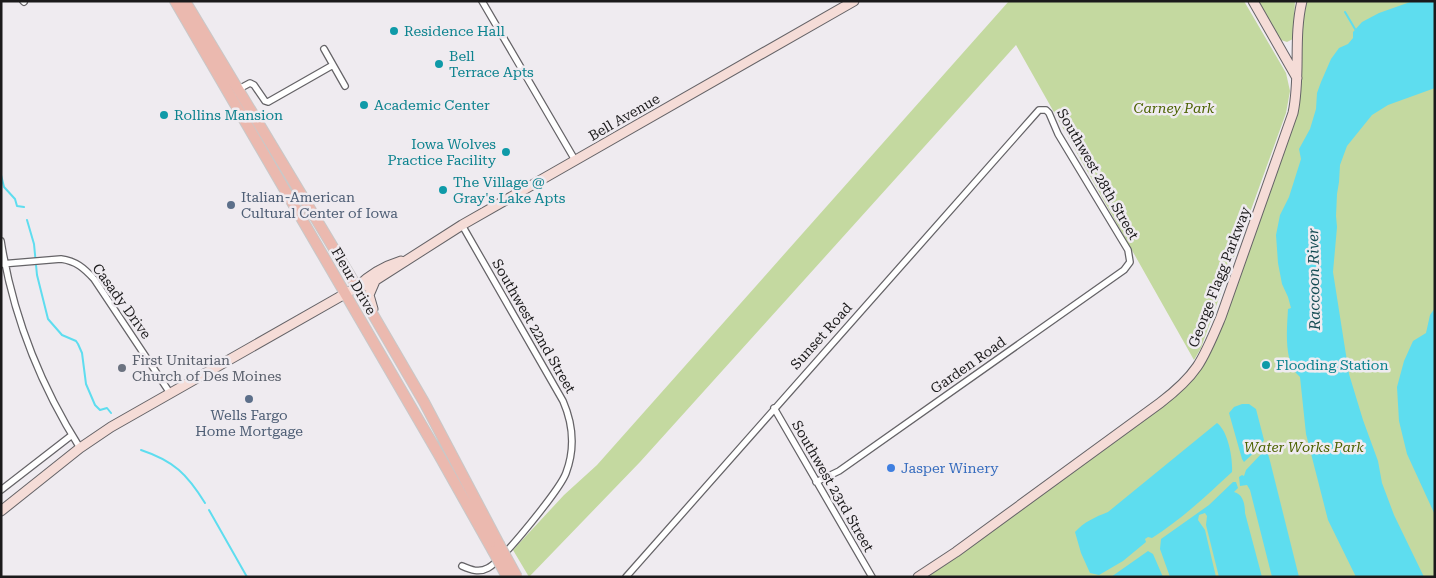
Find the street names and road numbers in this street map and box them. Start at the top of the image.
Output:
street label: Bell Avenue [586,90,663,144]
street label: Southwest 28th Street [1054,106,1142,242]
street label: George Flagg Parkway [1185,204,1253,350]
street label: Fleur Drive [328,245,380,318]
street label: Southwest 22nd Street [489,256,579,396]
street label: Casady Drive [89,260,155,342]
street label: Sunset Road [787,299,855,373]
street label: Garden Road [927,333,1009,397]
street label: Southwest 23rd Street [789,418,877,554]

